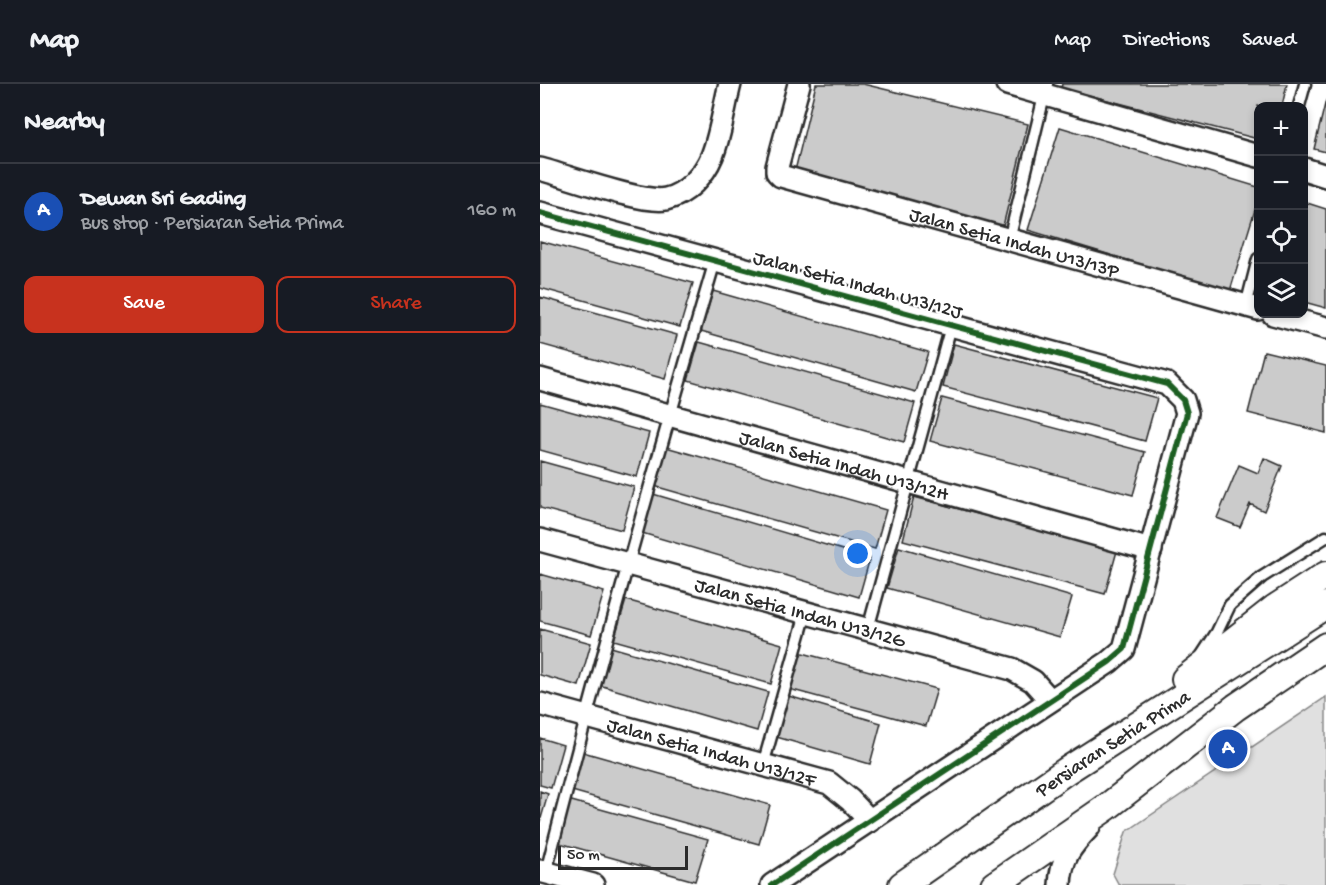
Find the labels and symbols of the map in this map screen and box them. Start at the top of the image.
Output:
street label: Jalan Setia Indah U13/13P [906,204,1122,285]
street label: Jalan Setia Indah U13/12J [750,247,965,326]
street label: Jalan Setia Indah U13/12H [736,427,951,508]
your location [843,539,872,568]
street label: Jalan Setia Indah U13/12G [692,575,909,655]
street label: Persiaran Setia Prima [1031,686,1196,804]
street label: Jalan Setia Indah U13/12F [604,715,819,794]
pin: A [1208,726,1248,772]
scale bar [558,843,688,870]

